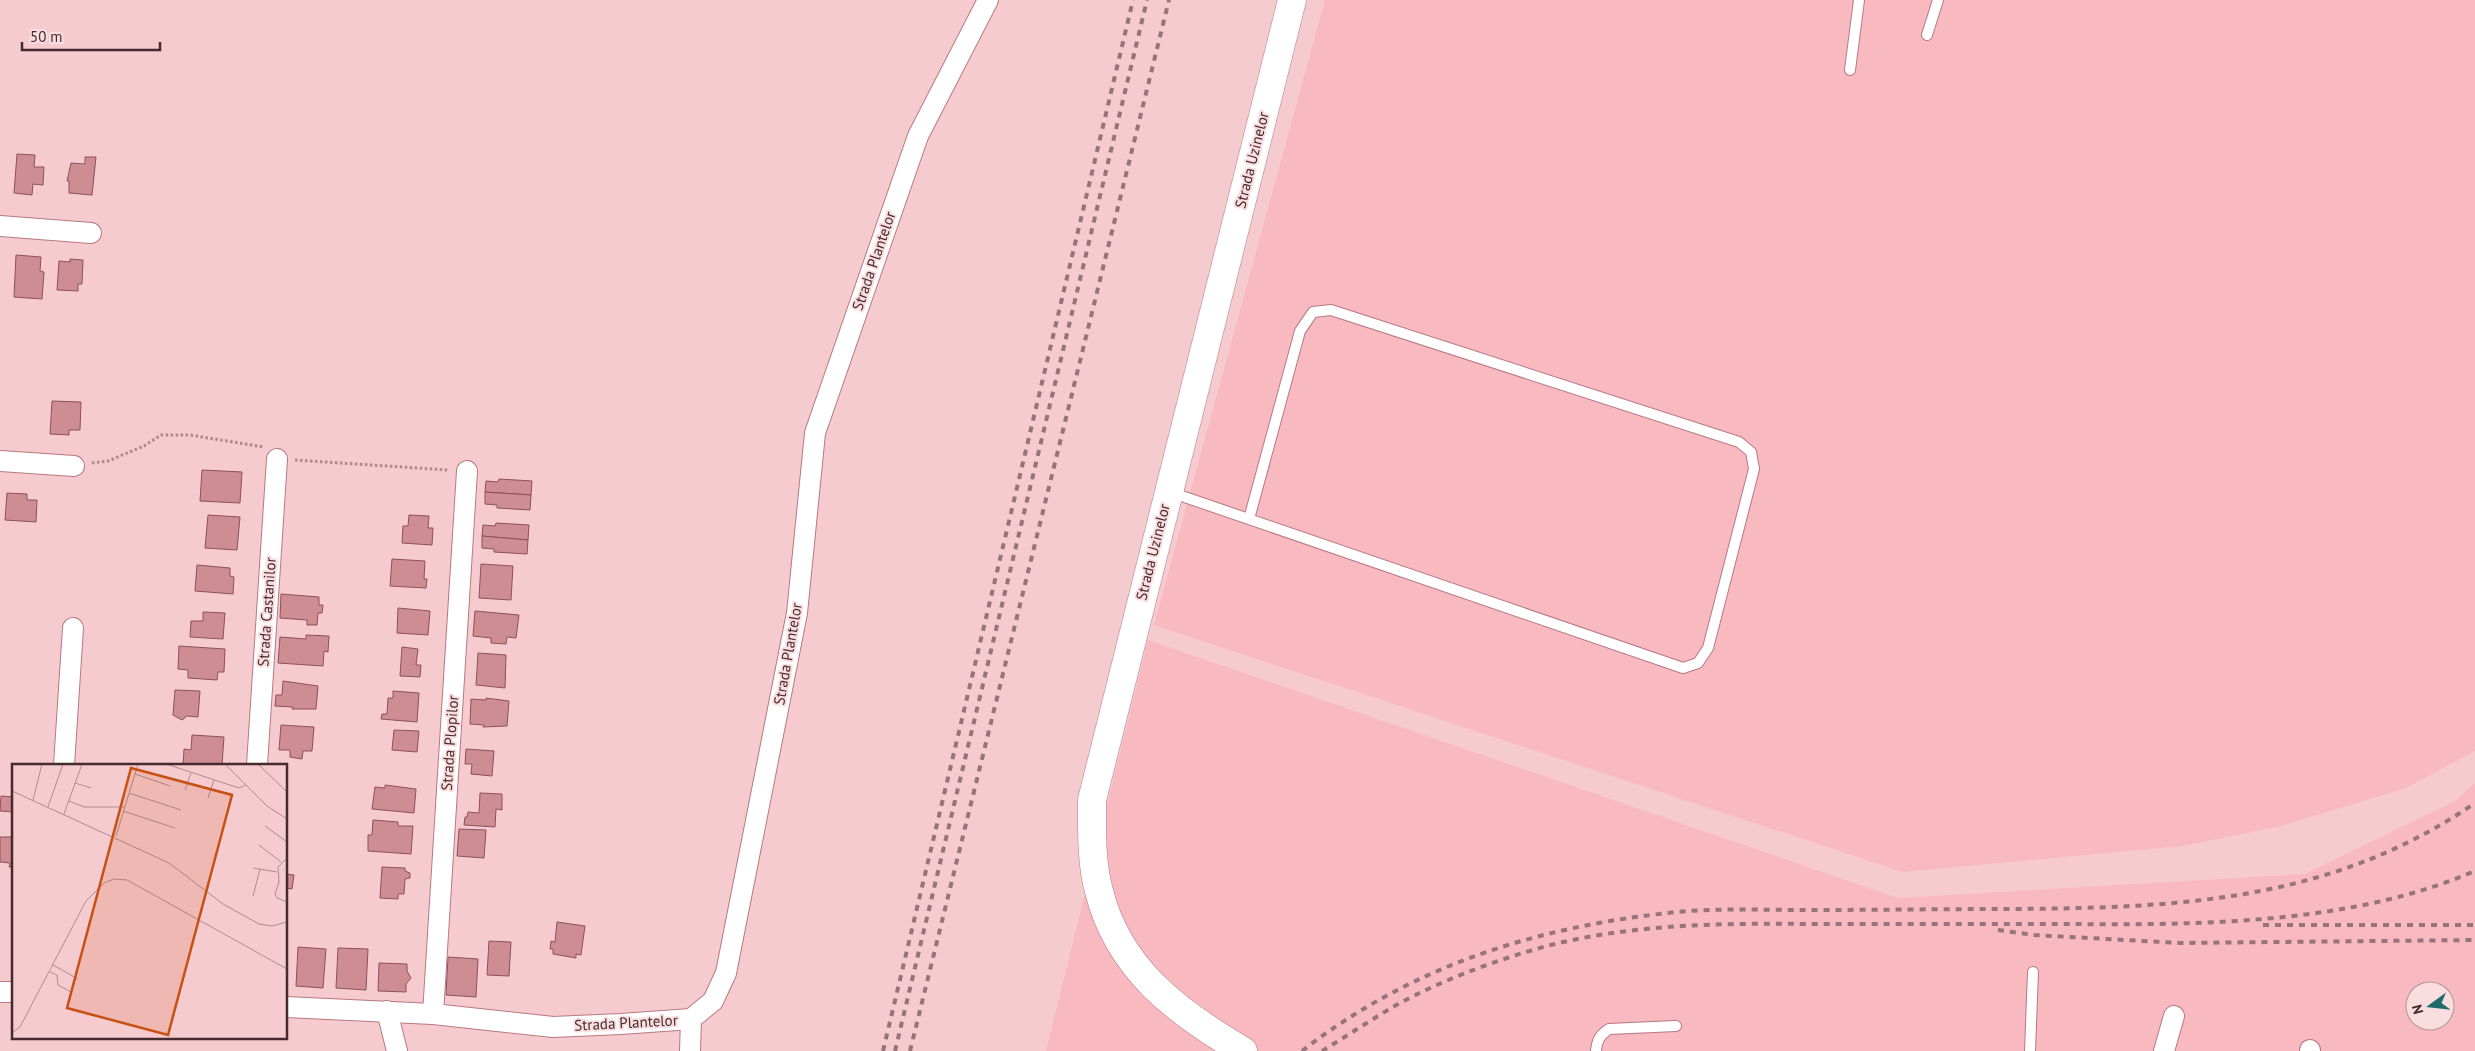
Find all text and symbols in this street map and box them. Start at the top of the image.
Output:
scale bar [22,20,160,52]
text: 50 m [30,27,63,46]
street label: Strada Uzinelor [1230,110,1273,210]
street label: Strada Plantelor [848,209,899,313]
street label: Strada Uzinelor [1131,502,1174,602]
street label: Strada Castanilor [253,557,280,667]
street label: Strada Plantelor [769,601,806,707]
street label: Strada Plopilor [437,695,462,791]
inset map [12,764,288,1038]
north arrow [2405,981,2455,1031]
text: N [2408,1003,2427,1016]
street label: Strada Plantelor [574,1010,678,1035]

